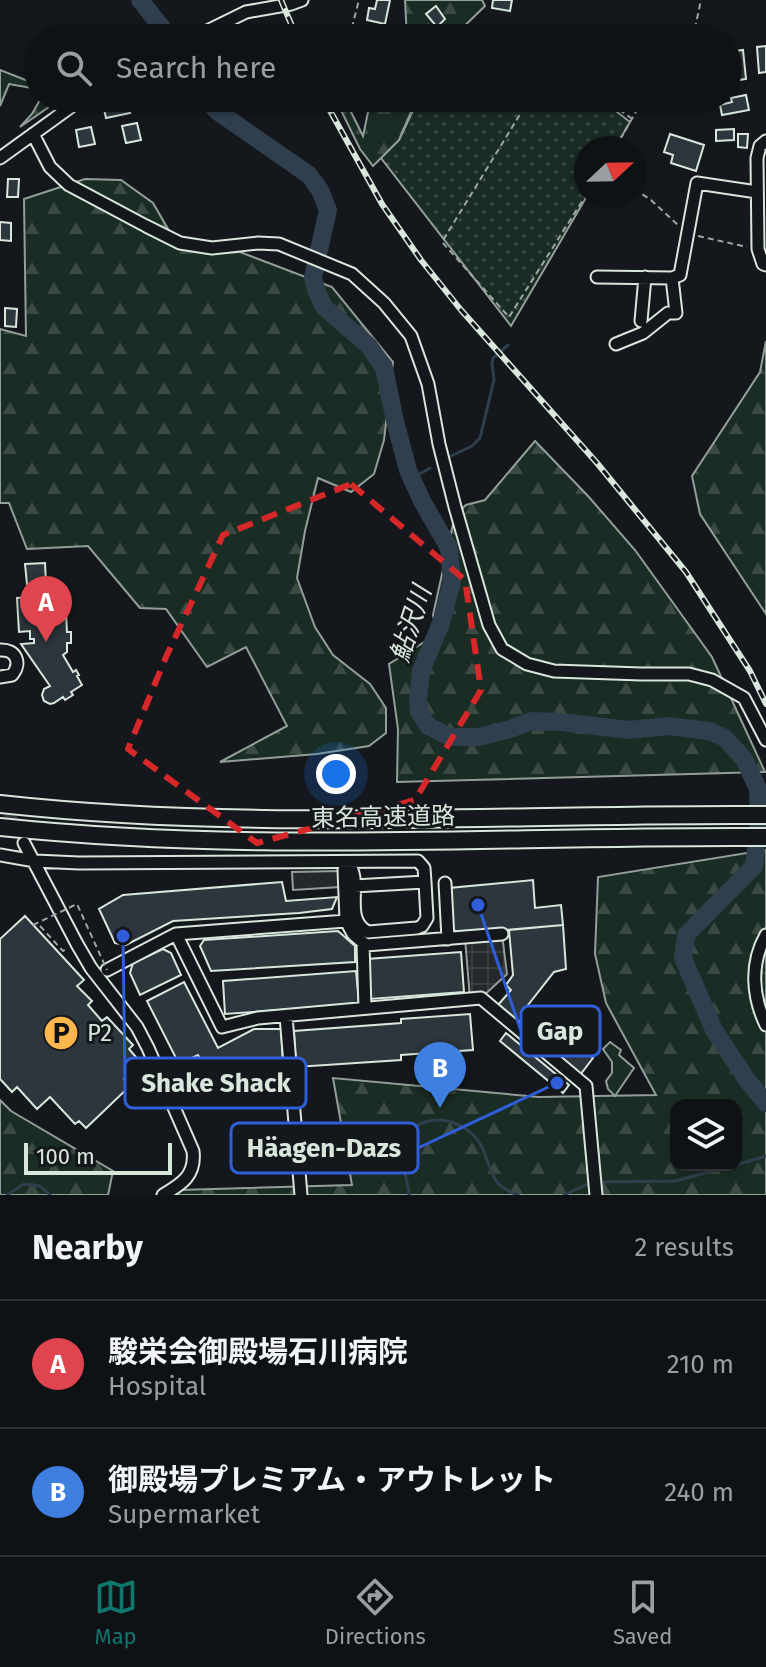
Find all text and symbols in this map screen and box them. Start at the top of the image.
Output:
search box [24,24,742,112]
icon: search [52,46,96,90]
text: Search here [116,50,276,86]
north arrow [574,136,646,208]
pin: A [20,576,72,642]
water label: 鮎沢川 [384,579,439,666]
your location [316,754,356,794]
street label: 東名高速道路 [311,802,455,832]
callout: Gap [521,1006,600,1056]
parking icon: P2 [42,1014,80,1052]
text: Gap [537,1016,583,1047]
place label: P2 [87,1019,112,1047]
pin: B [414,1042,466,1108]
callout: Shake Shack [125,1058,306,1108]
text: Shake Shack [141,1068,291,1099]
map controls [670,1099,742,1171]
button: layers [670,1099,742,1171]
callout: Häagen-Dazs [231,1123,418,1173]
text: Häagen-Dazs [247,1133,402,1164]
scale bar [24,1139,172,1175]
text: 100 m [36,1143,95,1170]
text: Nearby [32,1227,143,1268]
text: 2 results [634,1232,734,1263]
text: 駿栄会御殿場石川病院 [108,1334,408,1370]
text: A [50,1349,66,1380]
text: 210 m [667,1349,734,1380]
text: Hospital [108,1371,207,1402]
text: 御殿場プレミアム・アウトレット [108,1462,556,1498]
text: B [50,1477,66,1508]
text: 240 m [664,1477,734,1508]
text: Supermarket [108,1499,260,1530]
tab: Map [94,1575,138,1650]
tab: Directions [325,1575,426,1650]
tab: Saved [613,1575,672,1650]

